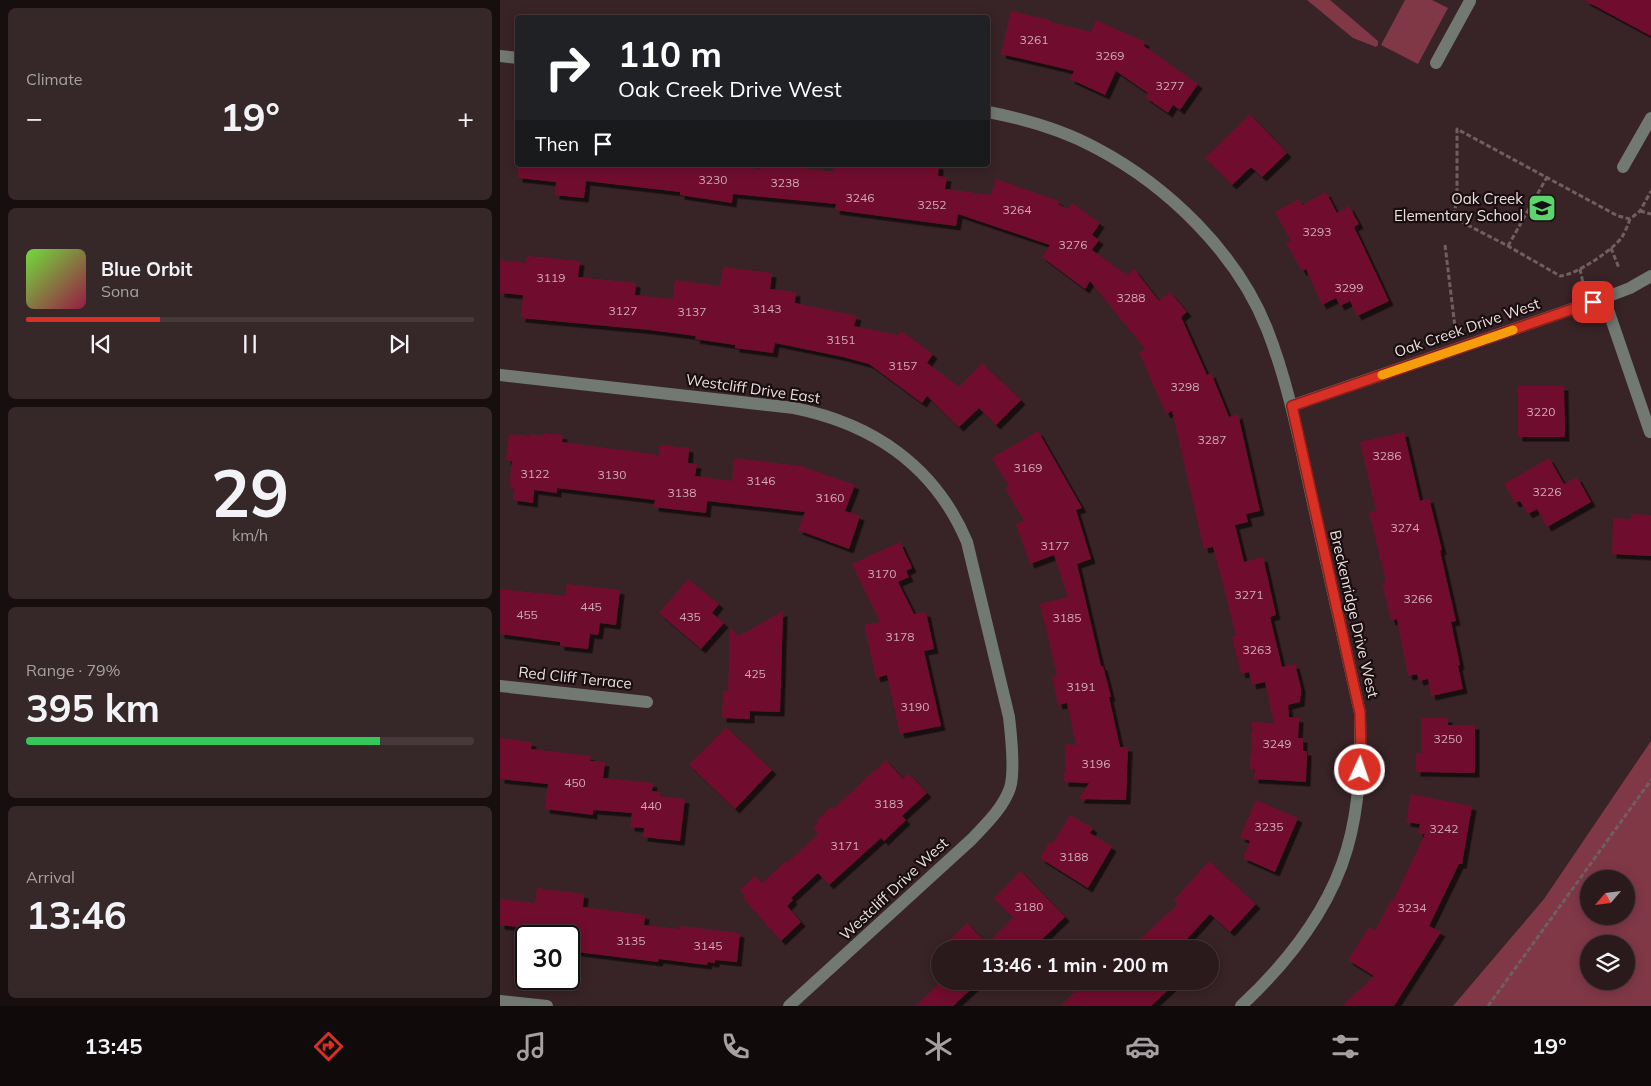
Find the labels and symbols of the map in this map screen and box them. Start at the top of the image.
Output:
house number: 3261 [1020,32,1048,47]
house number: 3269 [1096,48,1124,63]
house number: 3277 [1156,78,1184,93]
house number: 3230 [699,172,727,187]
house number: 3238 [771,175,799,190]
place label: Oak Creek Elementary School [1394,189,1523,225]
house number: 3246 [846,190,874,205]
school or university icon: Oak Creek Elementary School [1527,193,1557,223]
house number: 3252 [918,197,946,212]
house number: 3264 [1003,202,1031,217]
house number: 3293 [1303,224,1331,239]
house number: 3276 [1059,237,1087,252]
house number: 3119 [537,270,565,285]
house number: 3299 [1335,280,1363,295]
pin [1572,281,1614,323]
house number: 3288 [1117,290,1145,305]
street label: Oak Creek Drive West [1392,294,1542,361]
house number: 3143 [753,301,781,316]
house number: 3127 [609,303,637,318]
house number: 3137 [678,304,706,319]
house number: 3151 [827,332,855,347]
house number: 3157 [889,358,917,373]
street label: Westcliff Drive East [685,370,821,407]
house number: 3298 [1171,379,1199,394]
house number: 3220 [1527,404,1555,419]
house number: 3287 [1198,432,1226,447]
house number: 3286 [1373,448,1401,463]
house number: 3169 [1014,460,1042,475]
house number: 3122 [521,466,549,481]
house number: 3130 [598,467,626,482]
house number: 3146 [747,473,775,488]
house number: 3226 [1533,484,1561,499]
house number: 3138 [668,485,696,500]
house number: 3160 [816,490,844,505]
house number: 3274 [1391,520,1419,535]
street label: Breckenridge Drive West [1326,528,1383,700]
house number: 3177 [1041,538,1069,553]
house number: 3170 [868,566,896,581]
house number: 3271 [1235,587,1263,602]
house number: 3266 [1404,591,1432,606]
house number: 445 [580,599,602,614]
house number: 455 [516,607,538,622]
house number: 435 [679,609,701,624]
house number: 3185 [1053,610,1081,625]
house number: 3178 [886,629,914,644]
house number: 3263 [1243,642,1271,657]
street label: Red Cliff Terrace [517,662,633,693]
house number: 425 [744,666,766,681]
house number: 3191 [1067,679,1095,694]
house number: 3190 [901,699,929,714]
house number: 3250 [1434,731,1462,746]
house number: 3249 [1263,736,1291,751]
position arrow [1333,743,1385,795]
house number: 3196 [1082,756,1110,771]
house number: 450 [564,775,586,790]
house number: 3183 [875,796,903,811]
house number: 440 [640,798,662,813]
house number: 3235 [1255,819,1283,834]
house number: 3242 [1430,821,1458,836]
street label: Westcliff Drive West [835,833,952,944]
house number: 3171 [831,838,859,853]
house number: 3188 [1060,849,1088,864]
north arrow [1580,870,1635,925]
house number: 3180 [1015,899,1043,914]
house number: 3234 [1398,900,1426,915]
speed limit sign: 30 [515,925,580,990]
house number: 3135 [617,933,645,948]
house number: 3145 [694,938,722,953]

